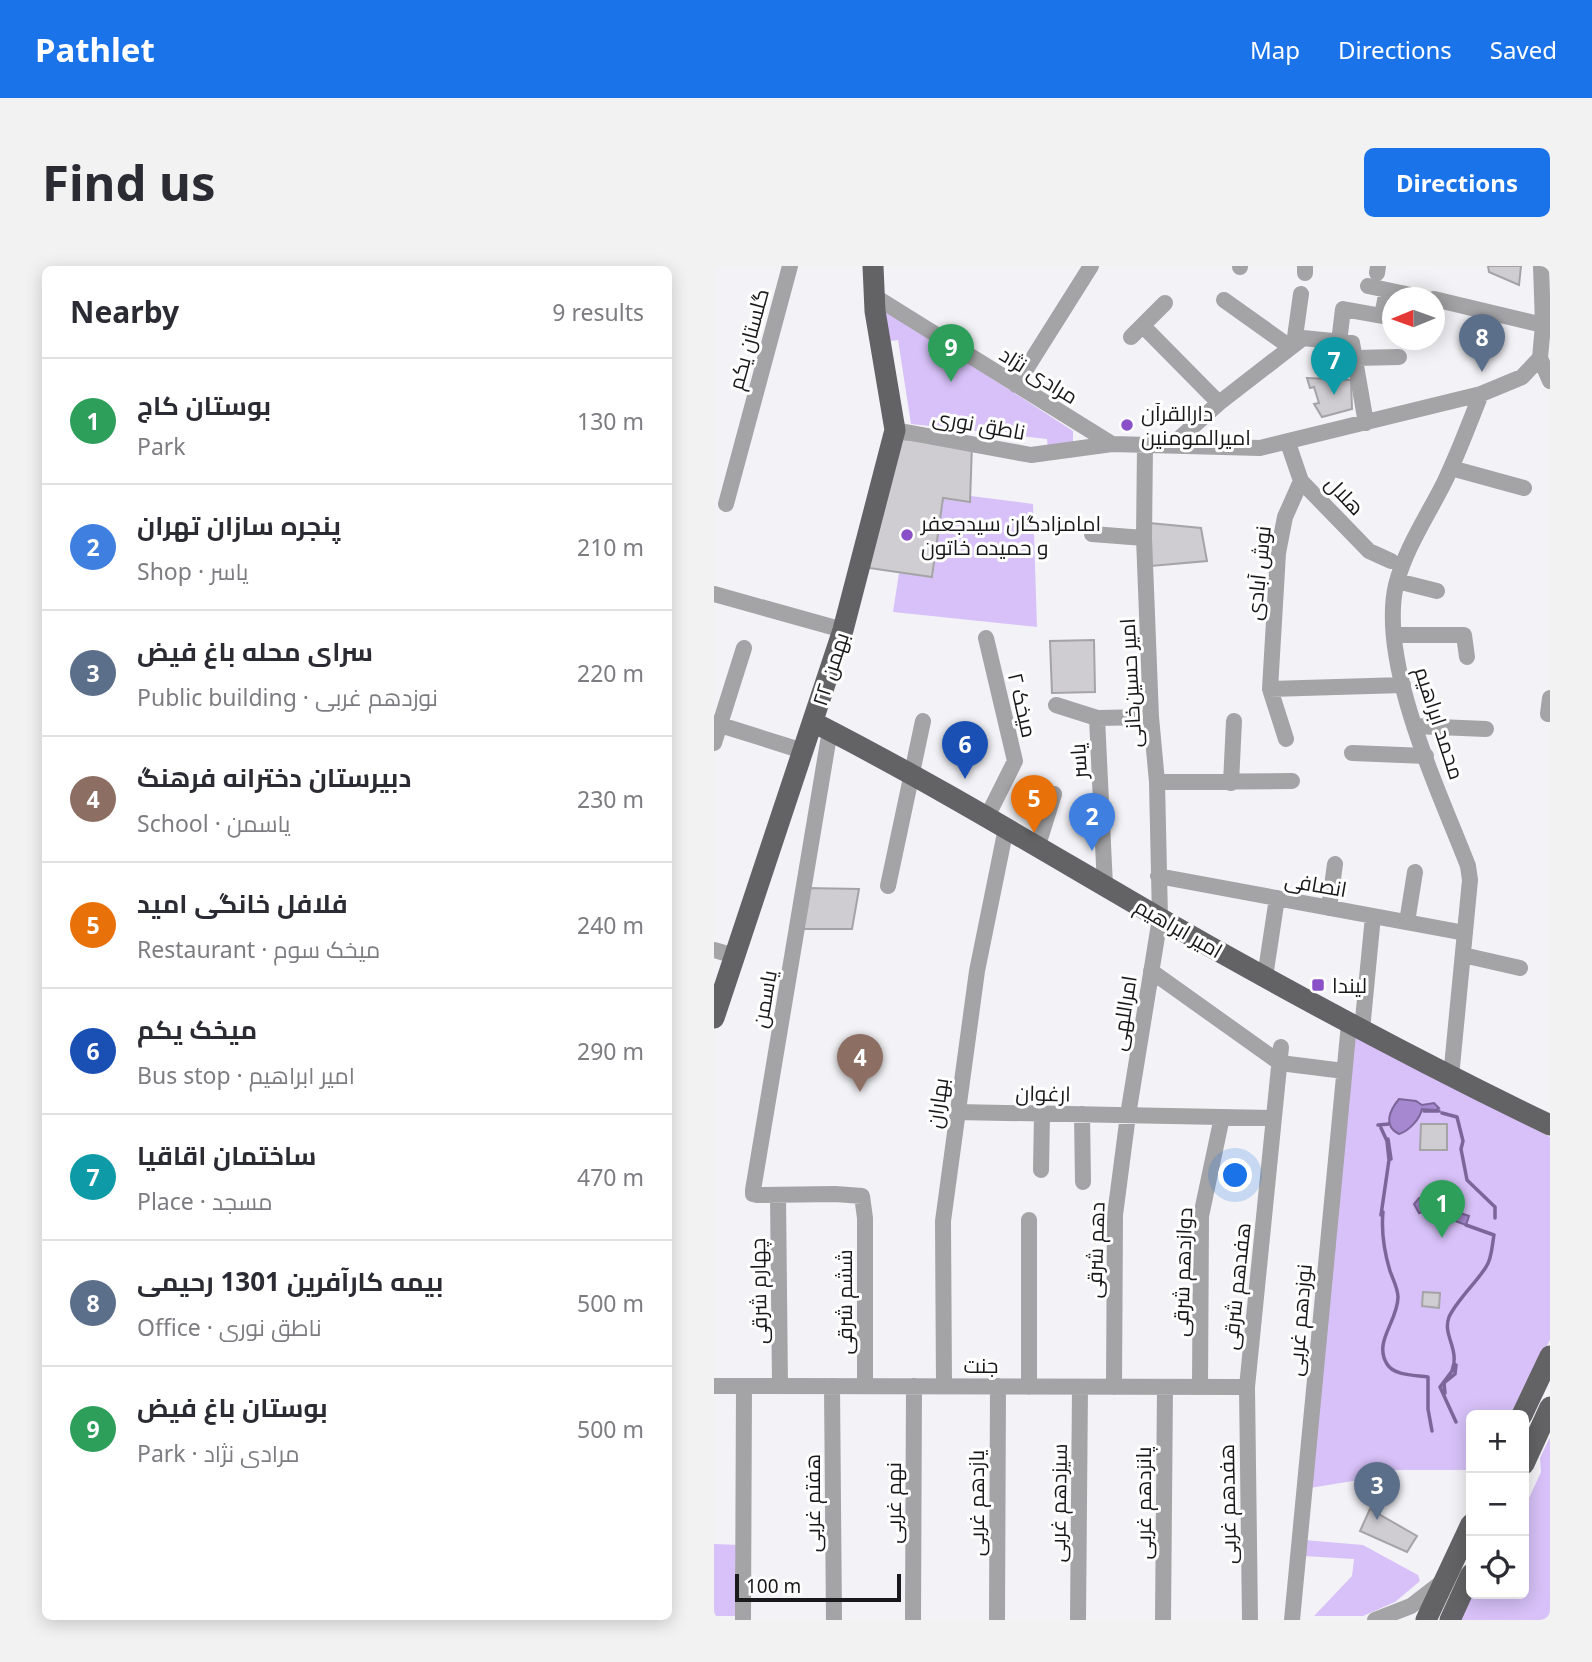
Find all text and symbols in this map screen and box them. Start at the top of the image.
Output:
text: Pathlet [35,27,155,72]
text: Map [1250,33,1300,66]
text: Directions [1338,33,1452,66]
text: Saved [1490,33,1557,66]
button: Directions [1364,148,1550,217]
text: Find us [42,149,216,215]
street label: گلستان یکم [721,285,776,393]
north arrow [1382,287,1445,350]
text: Nearby [70,291,179,332]
text: 9 results [552,296,644,328]
pin: 8 [1459,314,1505,372]
pin: 9 [928,324,974,382]
pin: 7 [1311,337,1357,395]
street label: مرادی نژاد [994,340,1084,410]
text: بوستان کاج [137,387,271,423]
place label: دارالقرآن امیرالمومنین [1141,399,1251,451]
street label: ناطق نوری [930,402,1028,446]
text: 1 [86,405,100,437]
text: 130 m [577,405,644,437]
marker: دارالقرآن امیرالمومنین [1119,417,1135,433]
text: Park [137,430,186,462]
street label: هلال [1319,469,1371,521]
text: پنجره سازان تهران [137,507,341,543]
place label: امامزادگان سیدجعفر و حمیده خاتون [920,509,1101,561]
street label: نوش آبادی [1239,524,1277,622]
marker: امامزادگان سیدجعفر و حمیده خاتون [899,527,915,543]
text: 2 [86,531,100,563]
text: 210 m [577,531,644,563]
text: Shop · یاسر [137,555,249,587]
street label: امیر حسین‌خانی [1113,618,1147,748]
street label: ۲۲ بهمن [805,629,855,709]
text: سرای محله باغ فیض [137,633,373,669]
text: 3 [86,657,100,689]
text: 220 m [577,657,644,689]
street label: محمد ابراهیم [1408,663,1471,783]
street label: میخک ۲ [1002,670,1044,740]
text: Public building · نوزدهم غربی [137,681,438,713]
pin: 6 [942,721,988,779]
street label: یاسر [1063,742,1093,780]
text: دبیرستان دخترانه فرهنگ [137,759,411,795]
pin: 5 [1011,775,1057,833]
text: 4 [86,783,100,815]
text: 230 m [577,783,644,815]
pin: 2 [1069,793,1115,851]
text: School · یاسمن [137,807,290,839]
street label: انصافی [1283,865,1349,903]
text: فلافل خانگی امید [137,885,348,921]
street label: امیر ابراهیم [1129,892,1228,965]
text: 5 [86,909,100,941]
text: 240 m [577,909,644,941]
text: Restaurant · میخک سوم [137,933,380,965]
street label: یاسمن [745,968,783,1030]
place label: لیندا [1332,971,1367,999]
street label: امراللهی [1103,973,1143,1053]
marker: لیندا [1310,977,1326,993]
text: میخک یکم [137,1011,257,1047]
pin: 4 [837,1034,883,1092]
text: 6 [86,1035,100,1067]
text: 290 m [577,1035,644,1067]
text: Bus stop · امیر ابراهیم [137,1059,355,1091]
street label: بهاران [920,1076,954,1130]
street label: ارغوان [1015,1079,1071,1107]
text: ساختمان اقاقیا [137,1137,316,1173]
your location [1218,1158,1252,1192]
text: 7 [86,1161,100,1193]
text: 470 m [577,1161,644,1193]
pin: 1 [1419,1180,1465,1238]
text: Place · مسجد [137,1185,273,1217]
street label: دهم شرقی [1079,1201,1112,1299]
street label: دوازدهم شرقی [1166,1207,1199,1337]
street label: هفدهم شرقی [1215,1221,1258,1351]
street label: چهارم شرقی [743,1238,774,1344]
street label: ششم شرقی [830,1249,859,1355]
text: بیمه کارآفرین 1301 رحیمی [137,1263,443,1299]
street label: نوزدهم غربی [1280,1263,1319,1377]
text: 8 [86,1287,100,1319]
text: 500 m [577,1287,644,1319]
text: Office · ناطق نوری [137,1311,322,1343]
street label: جنت [964,1351,999,1379]
text: بوستان باغ فیض [137,1389,328,1425]
map controls [1466,1410,1529,1599]
button: + [1466,1410,1529,1473]
text: 9 [86,1413,100,1445]
text: 500 m [577,1413,644,1445]
text: Park · مرادی نژاد [137,1437,300,1469]
street label: سیزدهم غربی [1043,1443,1074,1563]
street label: هفدهم غربی [1212,1444,1243,1564]
street label: پانزدهم غربی [1129,1446,1158,1559]
street label: یازدهم غربی [962,1449,991,1556]
street label: هفتم غربی [798,1454,827,1552]
street label: نهم غربی [879,1462,908,1544]
pin: 3 [1354,1462,1400,1520]
button: − [1466,1473,1529,1536]
button: locate [1466,1536,1529,1599]
scale bar [735,1571,901,1603]
text: 100 m [746,1573,801,1599]

